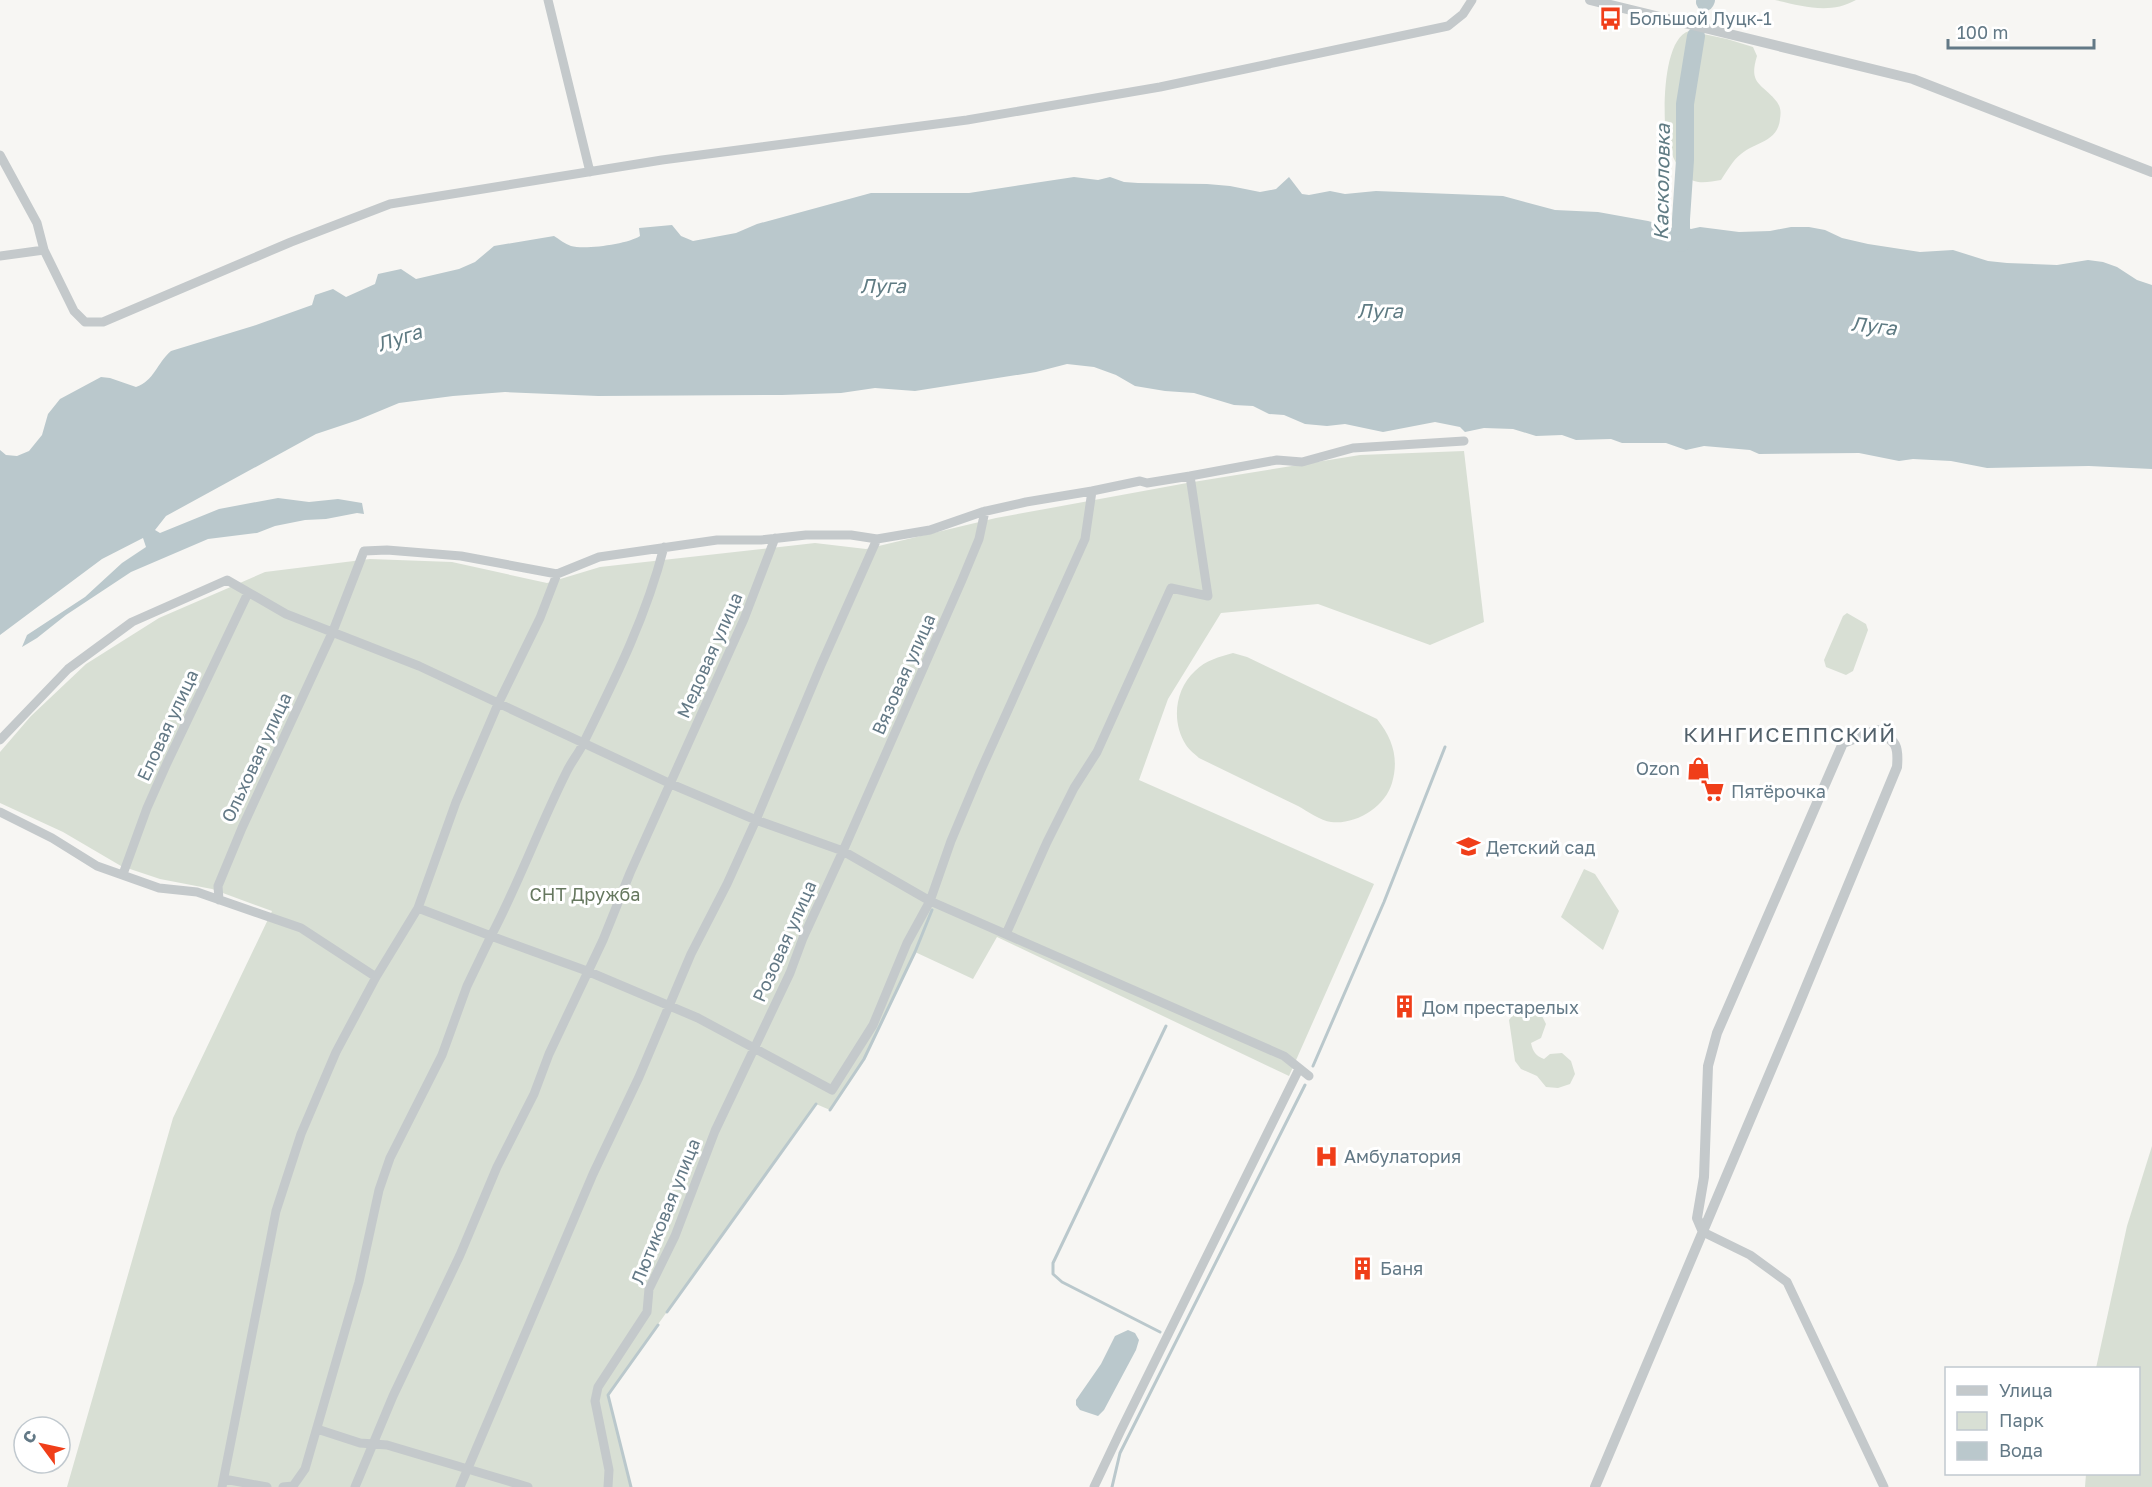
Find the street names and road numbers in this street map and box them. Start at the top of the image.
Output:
street label: Медовая улица [671,589,747,721]
street label: Вязовая улица [866,610,940,738]
street label: Еловая улица [132,666,202,784]
street label: Ольховая улица [216,689,296,825]
street label: Розовая улица [747,877,821,1005]
street label: Лютиковая улица [626,1135,704,1287]

